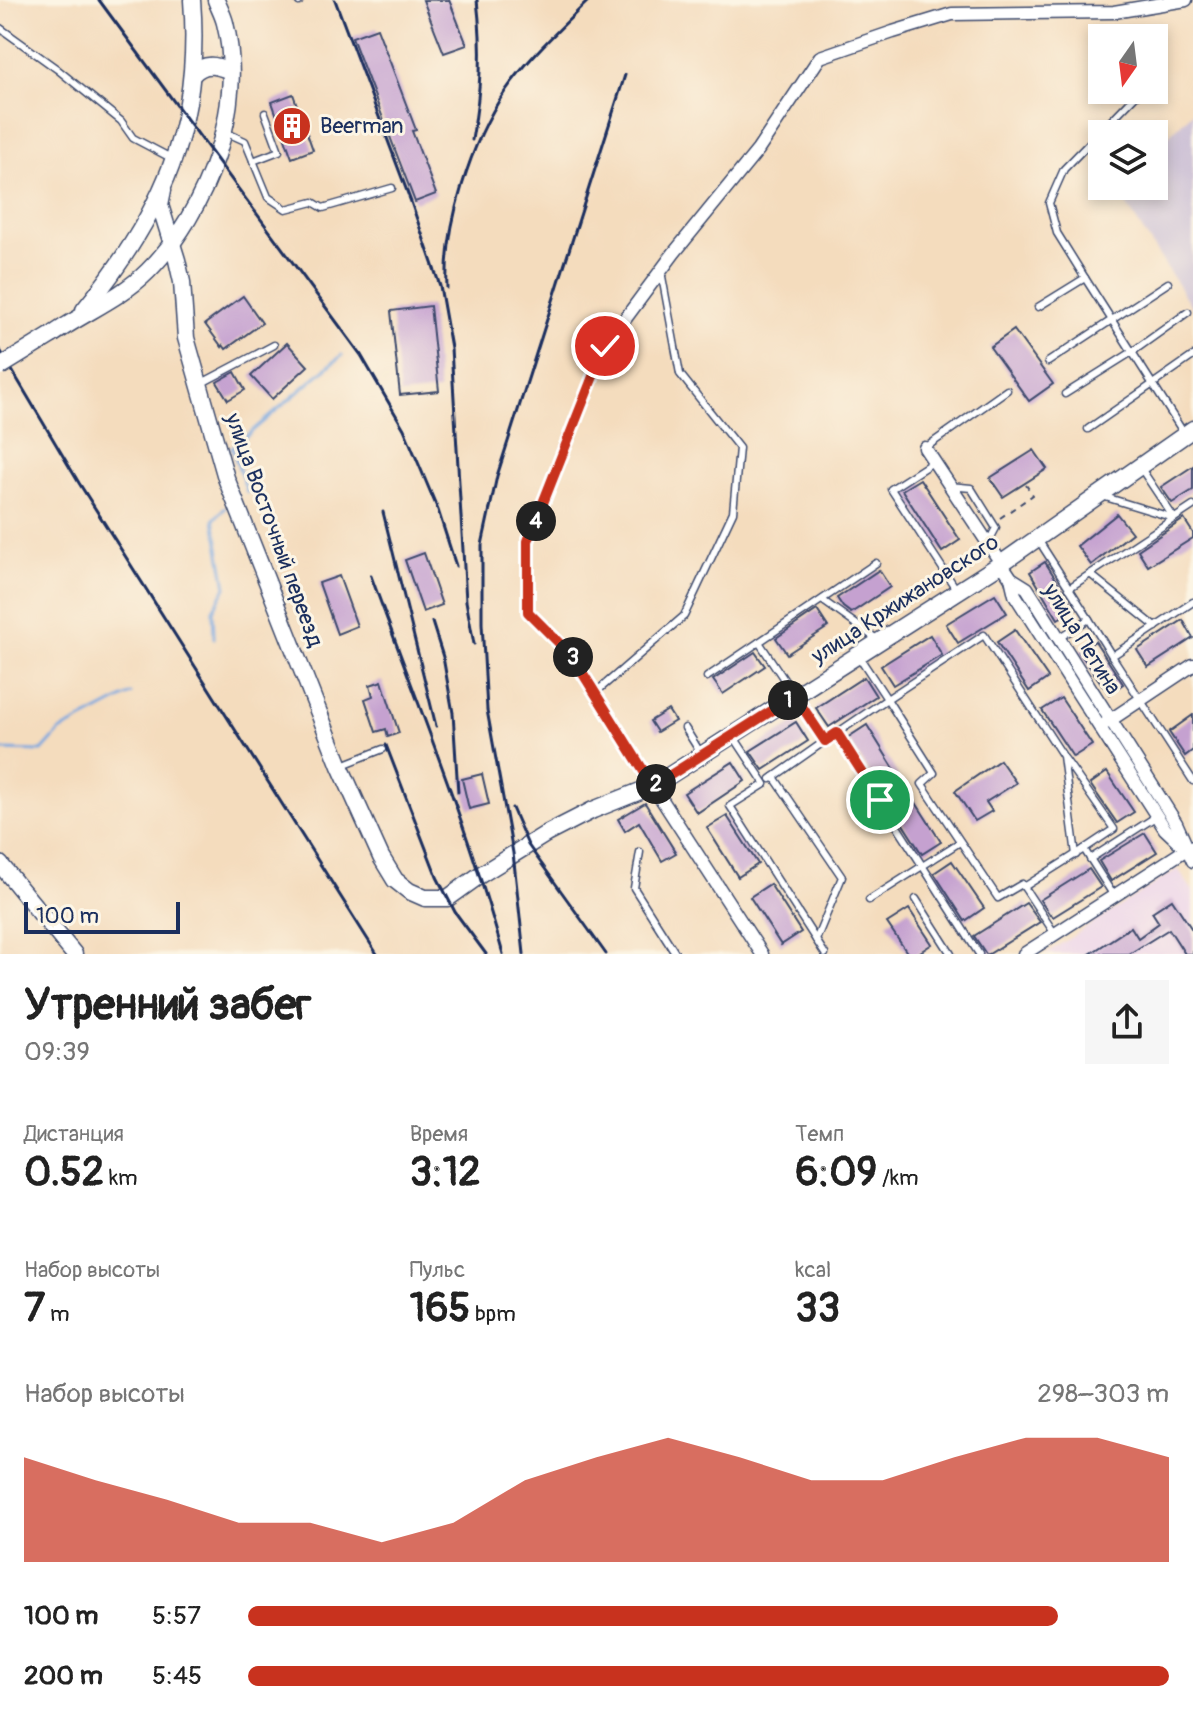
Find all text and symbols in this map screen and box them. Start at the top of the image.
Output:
north arrow [1088,24,1168,104]
map controls [1088,24,1168,200]
building icon: Beerman [271,105,313,147]
place label: Beerman [320,112,404,140]
button: layers [1088,120,1168,200]
pin [571,312,639,380]
icon: check [583,324,627,368]
street label: улица Восточный переезд [218,408,329,651]
pin: 4 [516,501,556,541]
text: 4 [530,507,542,535]
street label: улица Кржижановского [805,528,1004,671]
street label: улица Петина [1036,577,1127,700]
pin: 3 [553,637,593,677]
text: 3 [567,643,579,671]
pin: 1 [768,680,808,720]
text: 1 [784,686,792,714]
pin: 2 [636,764,676,804]
pin [846,766,914,834]
text: 2 [650,770,662,798]
icon: arrive [858,778,902,822]
scale bar [24,898,180,934]
text: 100 m [36,902,99,930]
text: Утренний забег [24,978,311,1033]
button: share [1085,980,1169,1064]
text: 09:39 [24,1036,90,1068]
text: Дистанция [24,1120,124,1148]
text: Время [410,1120,468,1148]
text: Темп [795,1120,844,1148]
text: 0.52 [24,1148,104,1197]
text: 3:12 [410,1148,481,1197]
text: 6:09 [795,1148,877,1197]
text: km [104,1164,138,1192]
text: /km [877,1164,919,1192]
text: Набор высоты [24,1256,160,1284]
text: Пульс [410,1256,465,1284]
text: kcal [795,1256,831,1284]
text: 7 [24,1284,45,1333]
text: 165 [410,1284,470,1333]
text: 33 [795,1284,840,1333]
text: m [45,1300,69,1328]
text: bpm [470,1300,516,1328]
text: Набор высоты [24,1378,185,1410]
text: 298–303 m [1037,1378,1169,1410]
text: 100 m [24,1600,98,1632]
text: 5:57 [152,1600,201,1632]
text: 200 m [24,1660,103,1692]
text: 5:45 [152,1660,202,1692]

